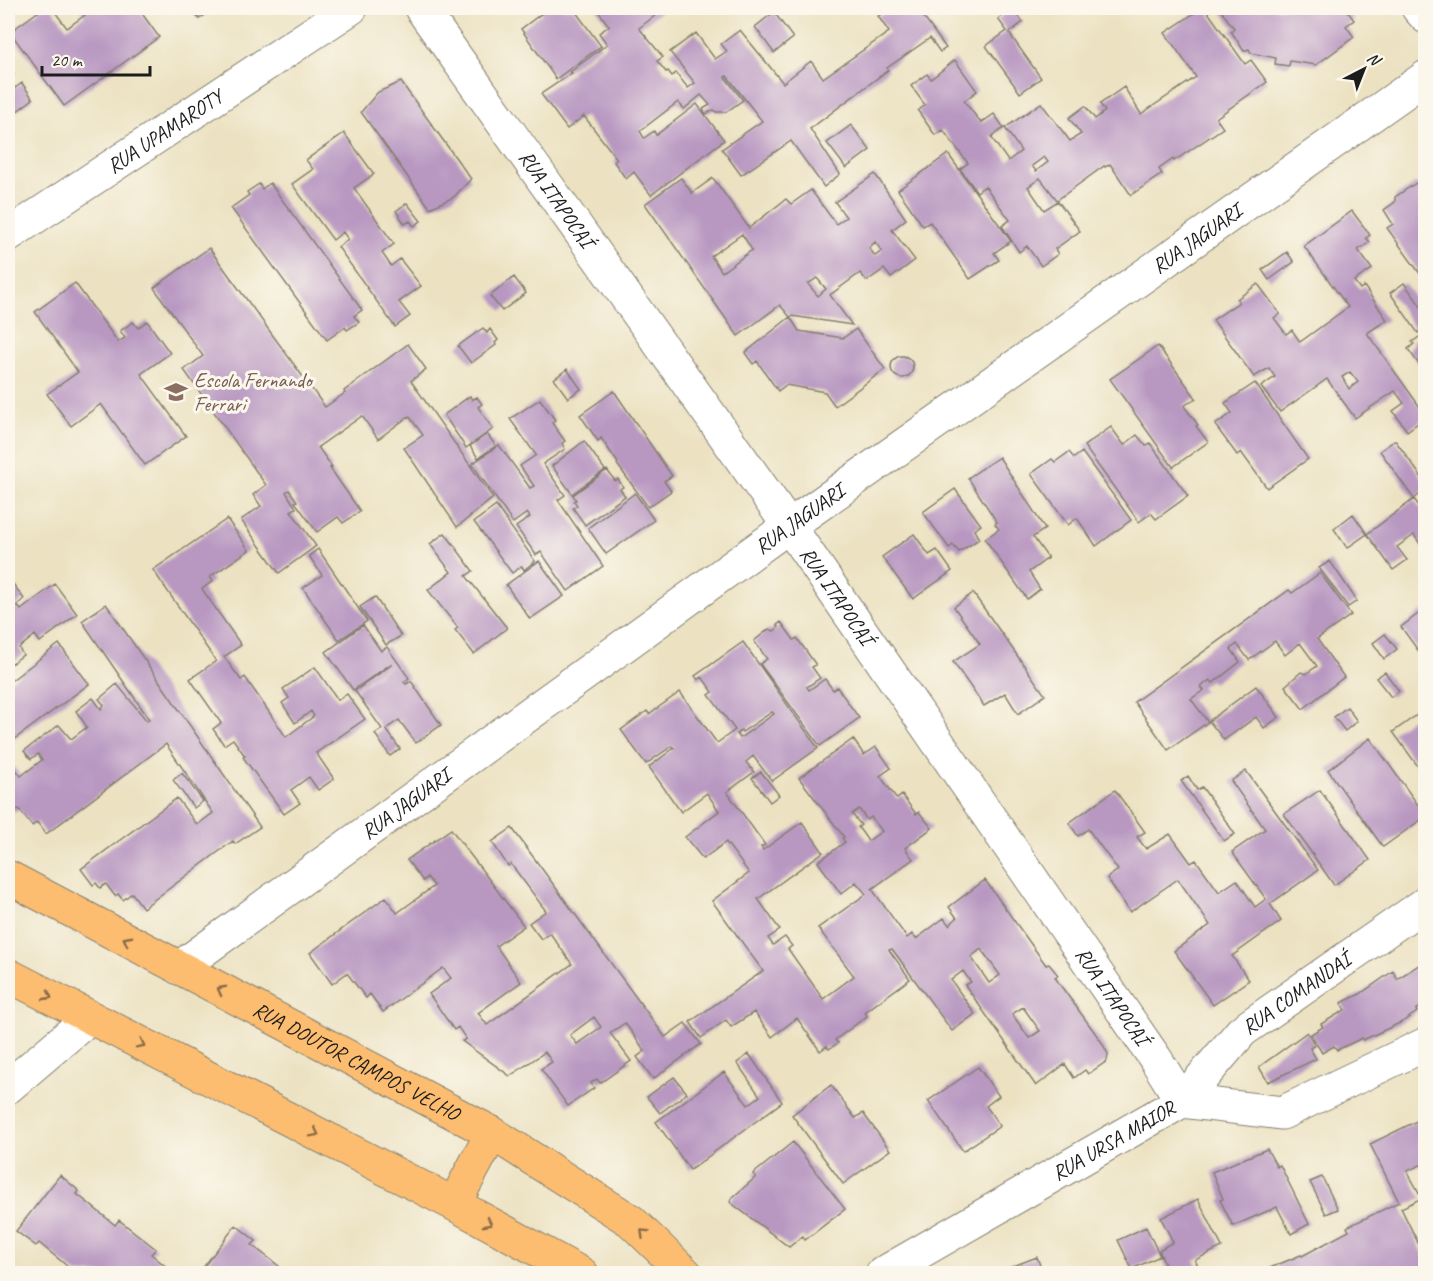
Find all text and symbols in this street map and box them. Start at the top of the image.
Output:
scale bar [42,39,150,77]
north arrow [1334,39,1394,99]
text: N [1363,48,1386,71]
text: 20 m [51,49,84,71]
street label: RUA UPAMAROTY [102,82,230,179]
street label: RUA ITAPOCAÍ [513,145,602,256]
street label: RUA JAGUARI [1147,195,1250,279]
place label: Escola Fernando Ferrari [194,367,314,417]
school or university icon: Escola Fernando Ferrari [163,379,189,405]
street label: RUA JAGUARI [750,475,853,560]
street label: RUA ITAPOCAÍ [794,542,882,653]
street label: RUA JAGUARI [356,760,459,845]
one-way arrow [123,936,134,947]
street label: RUA ITAPOCAÍ [1070,942,1158,1054]
street label: RUA COMANDAÍ [1237,944,1359,1040]
one-way arrow [216,986,227,997]
one-way arrow [42,989,53,1000]
street label: RUA DOUTOR CAMPOS VELHO [249,996,466,1128]
one-way arrow [135,1037,146,1049]
street label: RUA URSA MAIOR [1047,1094,1182,1186]
one-way arrow [309,1126,319,1137]
one-way arrow [482,1216,492,1227]
one-way arrow [640,1229,650,1240]

